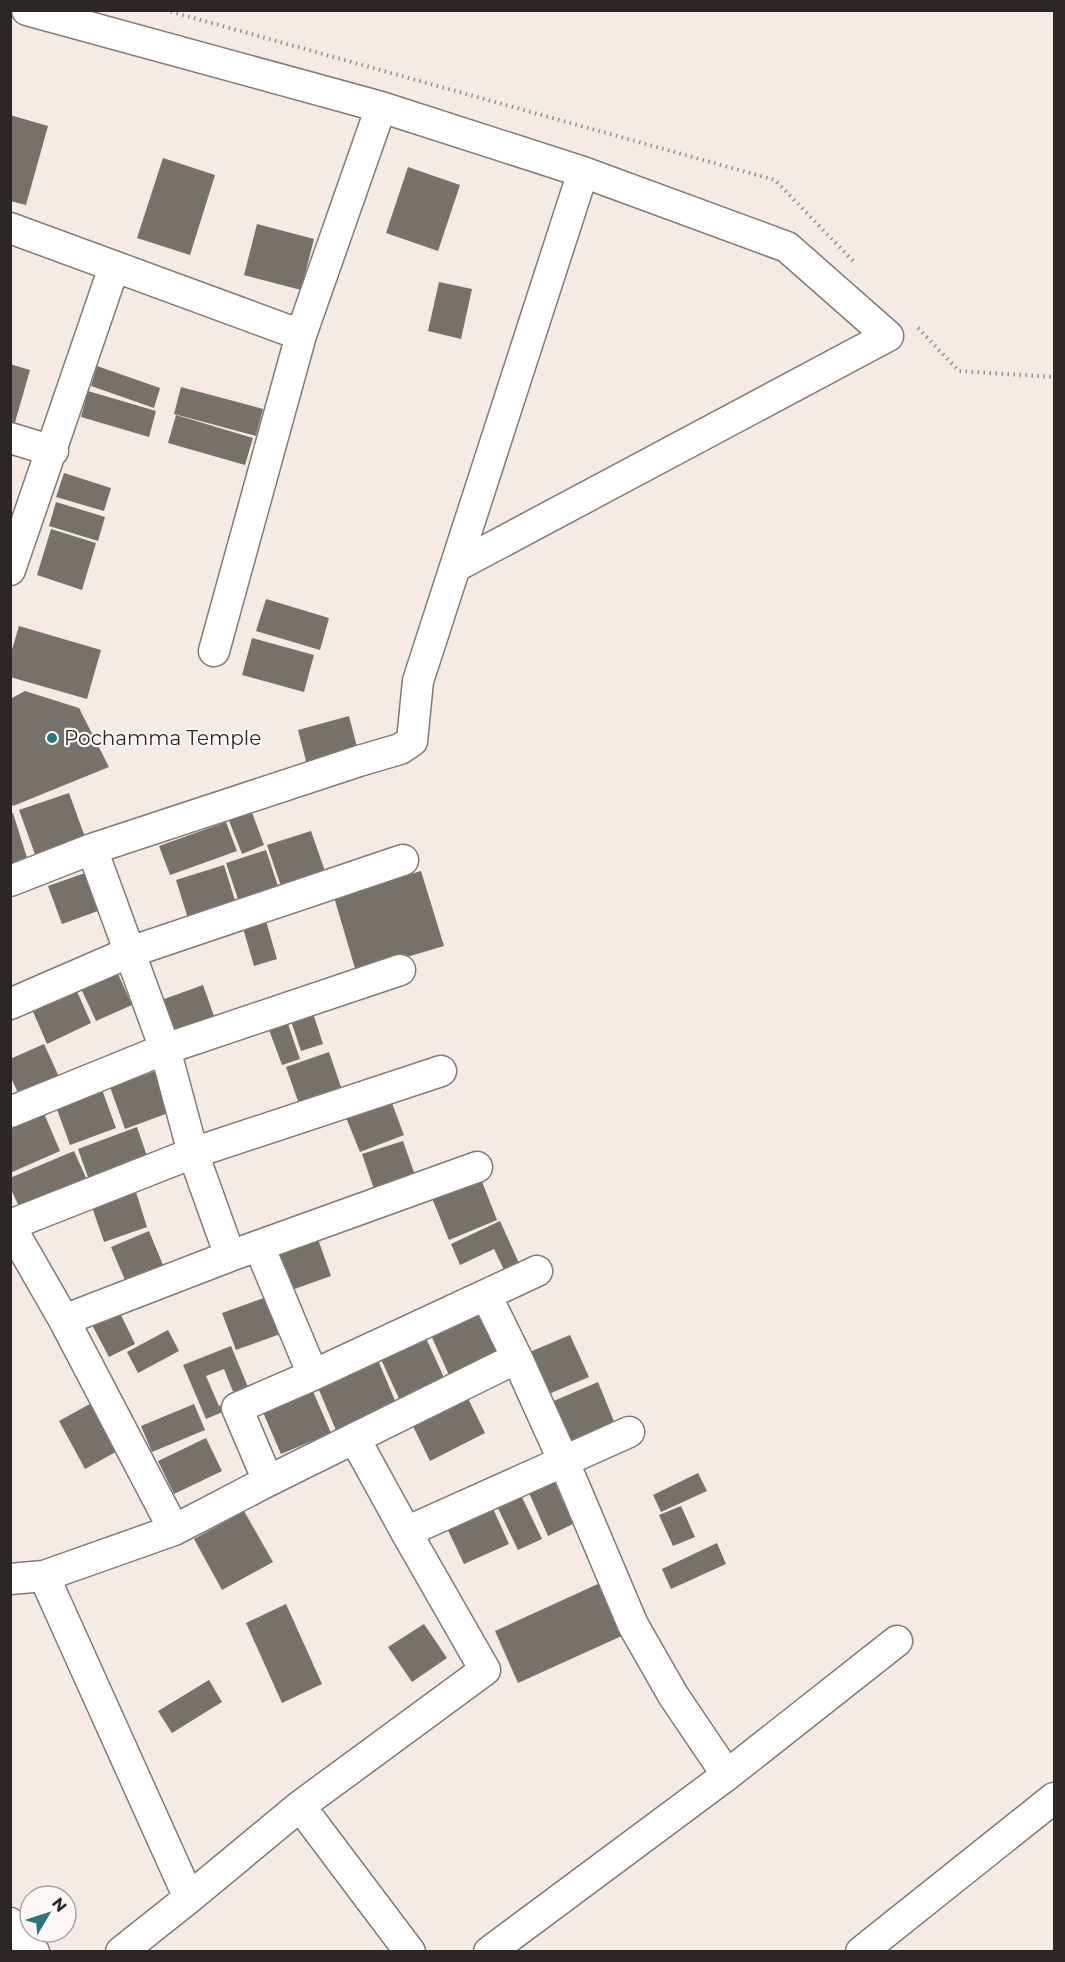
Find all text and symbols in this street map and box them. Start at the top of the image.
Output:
place label: Pochamma Temple [64,726,261,750]
marker: Pochamma Temple [45,731,59,745]
north arrow [18,1884,78,1944]
text: N [48,1894,71,1916]

